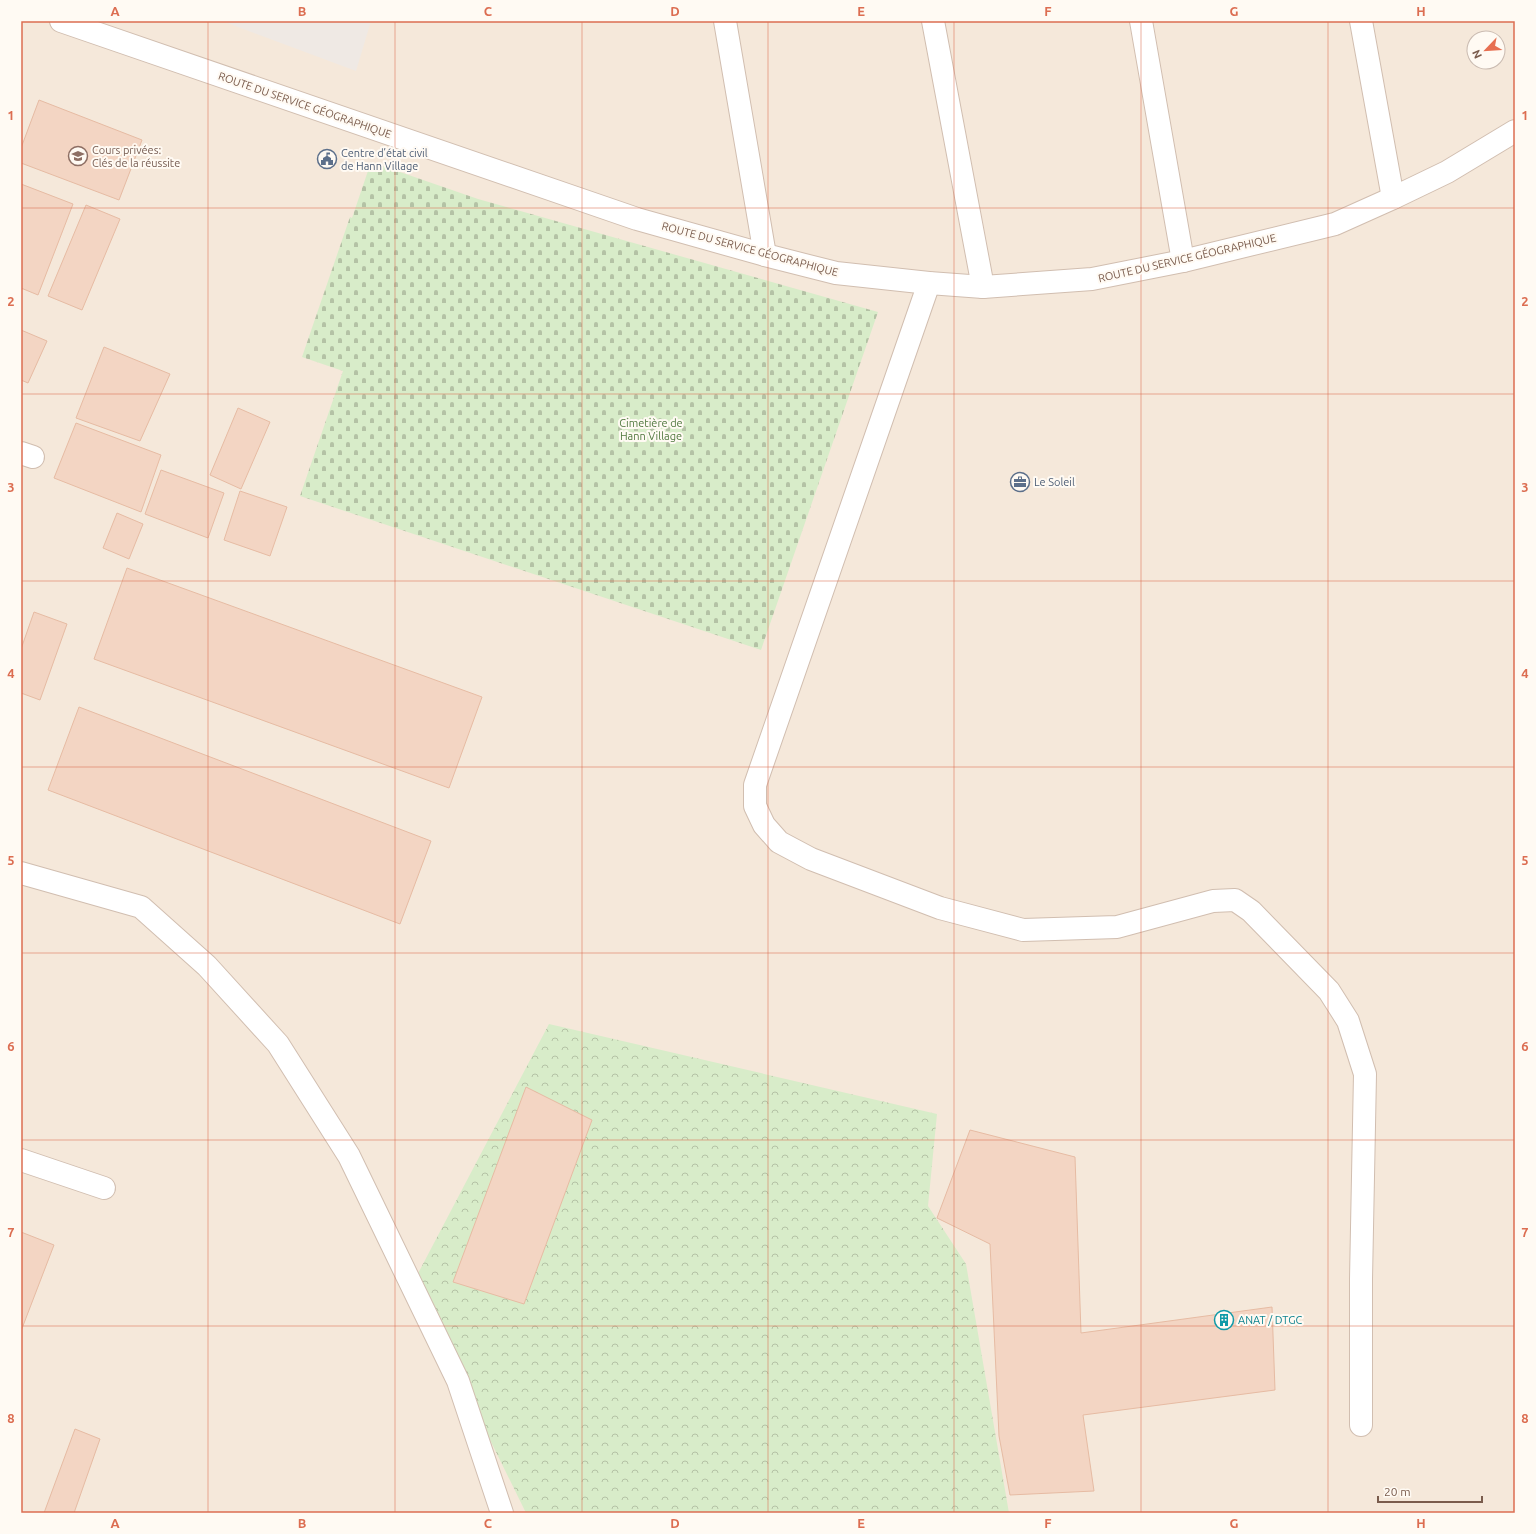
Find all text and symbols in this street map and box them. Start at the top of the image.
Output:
text: A [110,4,120,18]
text: B [298,4,307,18]
text: C [484,4,493,18]
text: D [670,4,680,18]
text: E [857,4,865,18]
text: F [1044,4,1052,18]
text: G [1230,4,1239,18]
text: H [1416,4,1426,18]
north arrow [1466,30,1506,70]
text: N [1470,48,1484,60]
street label: ROUTE DU SERVICE GÉOGRAPHIQUE [217,69,393,140]
text: 1 [7,108,15,122]
text: 1 [1521,108,1529,122]
place label: Cours privées: Clés de la réussite [92,144,180,169]
school or university icon: Cours privées: Clés de la réussite [67,145,89,167]
place label: Centre d’état civil de Hann Village [341,147,428,172]
public building icon: Centre d’état civil de Hann Village [316,148,338,170]
street label: ROUTE DU SERVICE GÉOGRAPHIQUE [660,219,840,278]
street label: ROUTE DU SERVICE GÉOGRAPHIQUE [1097,231,1277,284]
text: 2 [7,294,15,308]
text: 2 [1521,294,1529,308]
park label: Cimetière de Hann Village [619,417,683,442]
office icon: Le Soleil [1009,471,1031,493]
place label: Le Soleil [1034,476,1075,488]
text: 3 [7,480,15,494]
text: 3 [1521,480,1529,494]
text: 4 [7,666,15,680]
text: 4 [1521,666,1529,680]
text: 5 [7,853,15,867]
text: 5 [1521,853,1529,867]
text: 6 [7,1039,15,1053]
text: 6 [1521,1039,1529,1053]
text: 7 [7,1225,15,1239]
text: 7 [1521,1225,1529,1239]
building icon: ANAT / DTGC [1213,1309,1235,1331]
place label: ANAT / DTGC [1238,1314,1303,1326]
text: 8 [7,1411,15,1425]
text: 8 [1521,1411,1529,1425]
scale bar [1378,1478,1482,1504]
text: 20 m [1384,1485,1411,1498]
text: A [110,1516,120,1530]
text: B [298,1516,307,1530]
text: C [484,1516,493,1530]
text: D [670,1516,680,1530]
text: E [857,1516,865,1530]
text: F [1044,1516,1052,1530]
text: G [1230,1516,1239,1530]
text: H [1416,1516,1426,1530]

